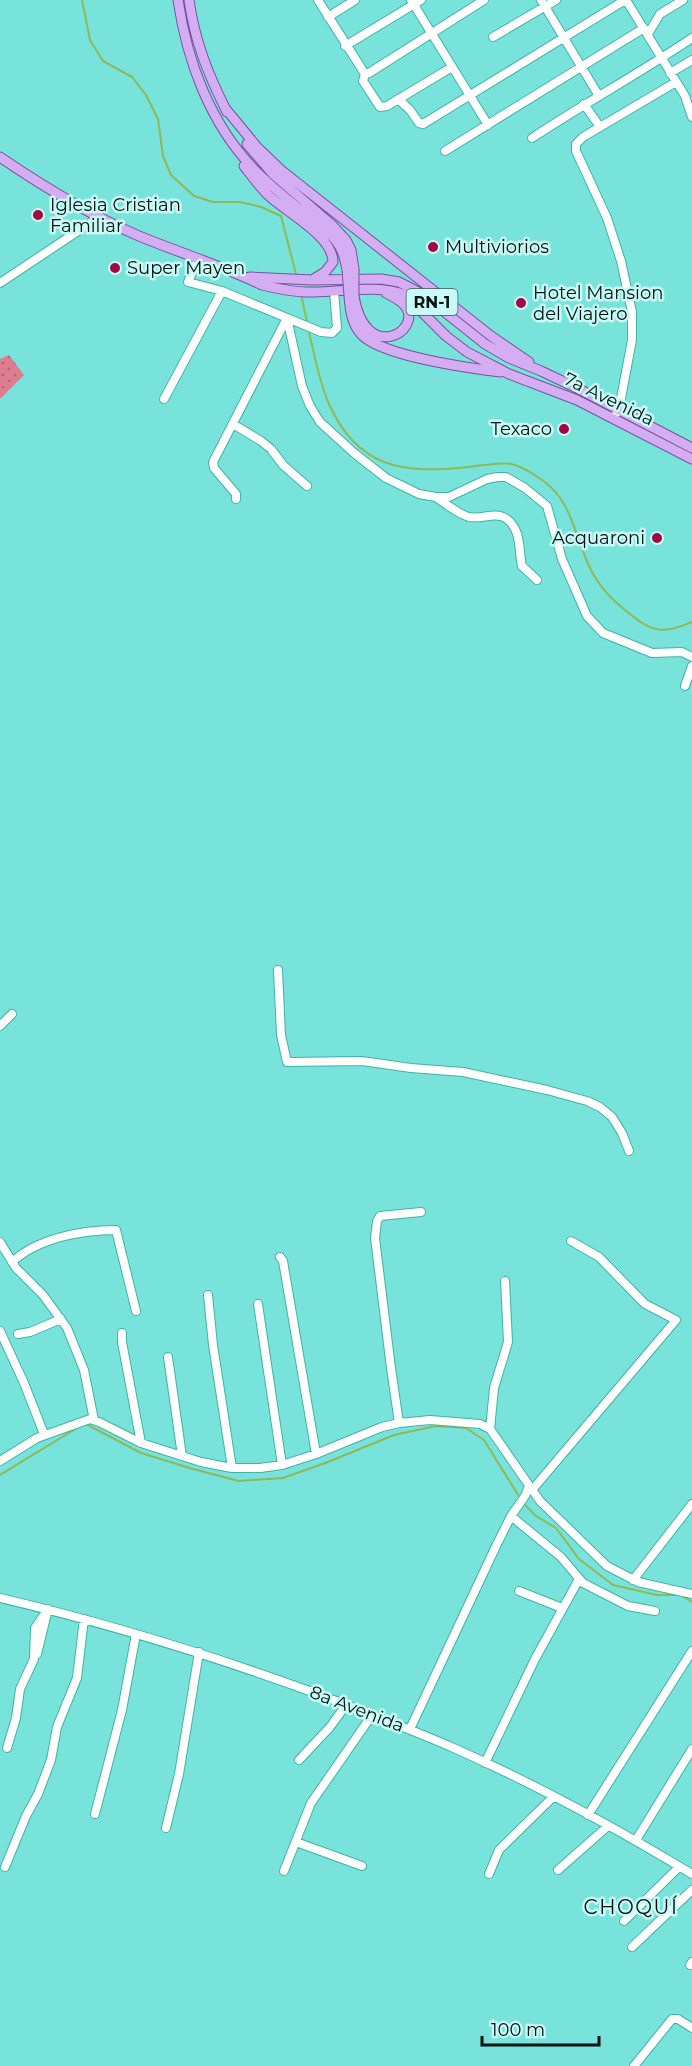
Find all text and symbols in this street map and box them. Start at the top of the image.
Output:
place label: Iglesia Cristian Familiar [50,194,181,237]
marker: Iglesia Cristian Familiar [31,208,45,222]
place label: Multiviorios [445,236,549,258]
marker: Multiviorios [426,240,440,254]
place label: Super Mayen [127,257,245,279]
marker: Super Mayen [108,261,122,275]
place label: Hotel Mansion del Viajero [533,282,663,325]
road number: RN-1 [406,289,458,315]
marker: Hotel Mansion del Viajero [514,296,528,310]
street label: 7a Avenida [560,368,658,430]
place label: Texaco [491,418,552,440]
marker: Texaco [557,422,571,436]
place label: Acquaroni [552,527,645,549]
marker: Acquaroni [650,531,664,545]
street label: 8a Avenida [307,1681,407,1737]
district label: CHOQUÍ [584,1895,678,1919]
scale bar [482,2009,599,2047]
text: 100 m [491,2019,545,2041]

